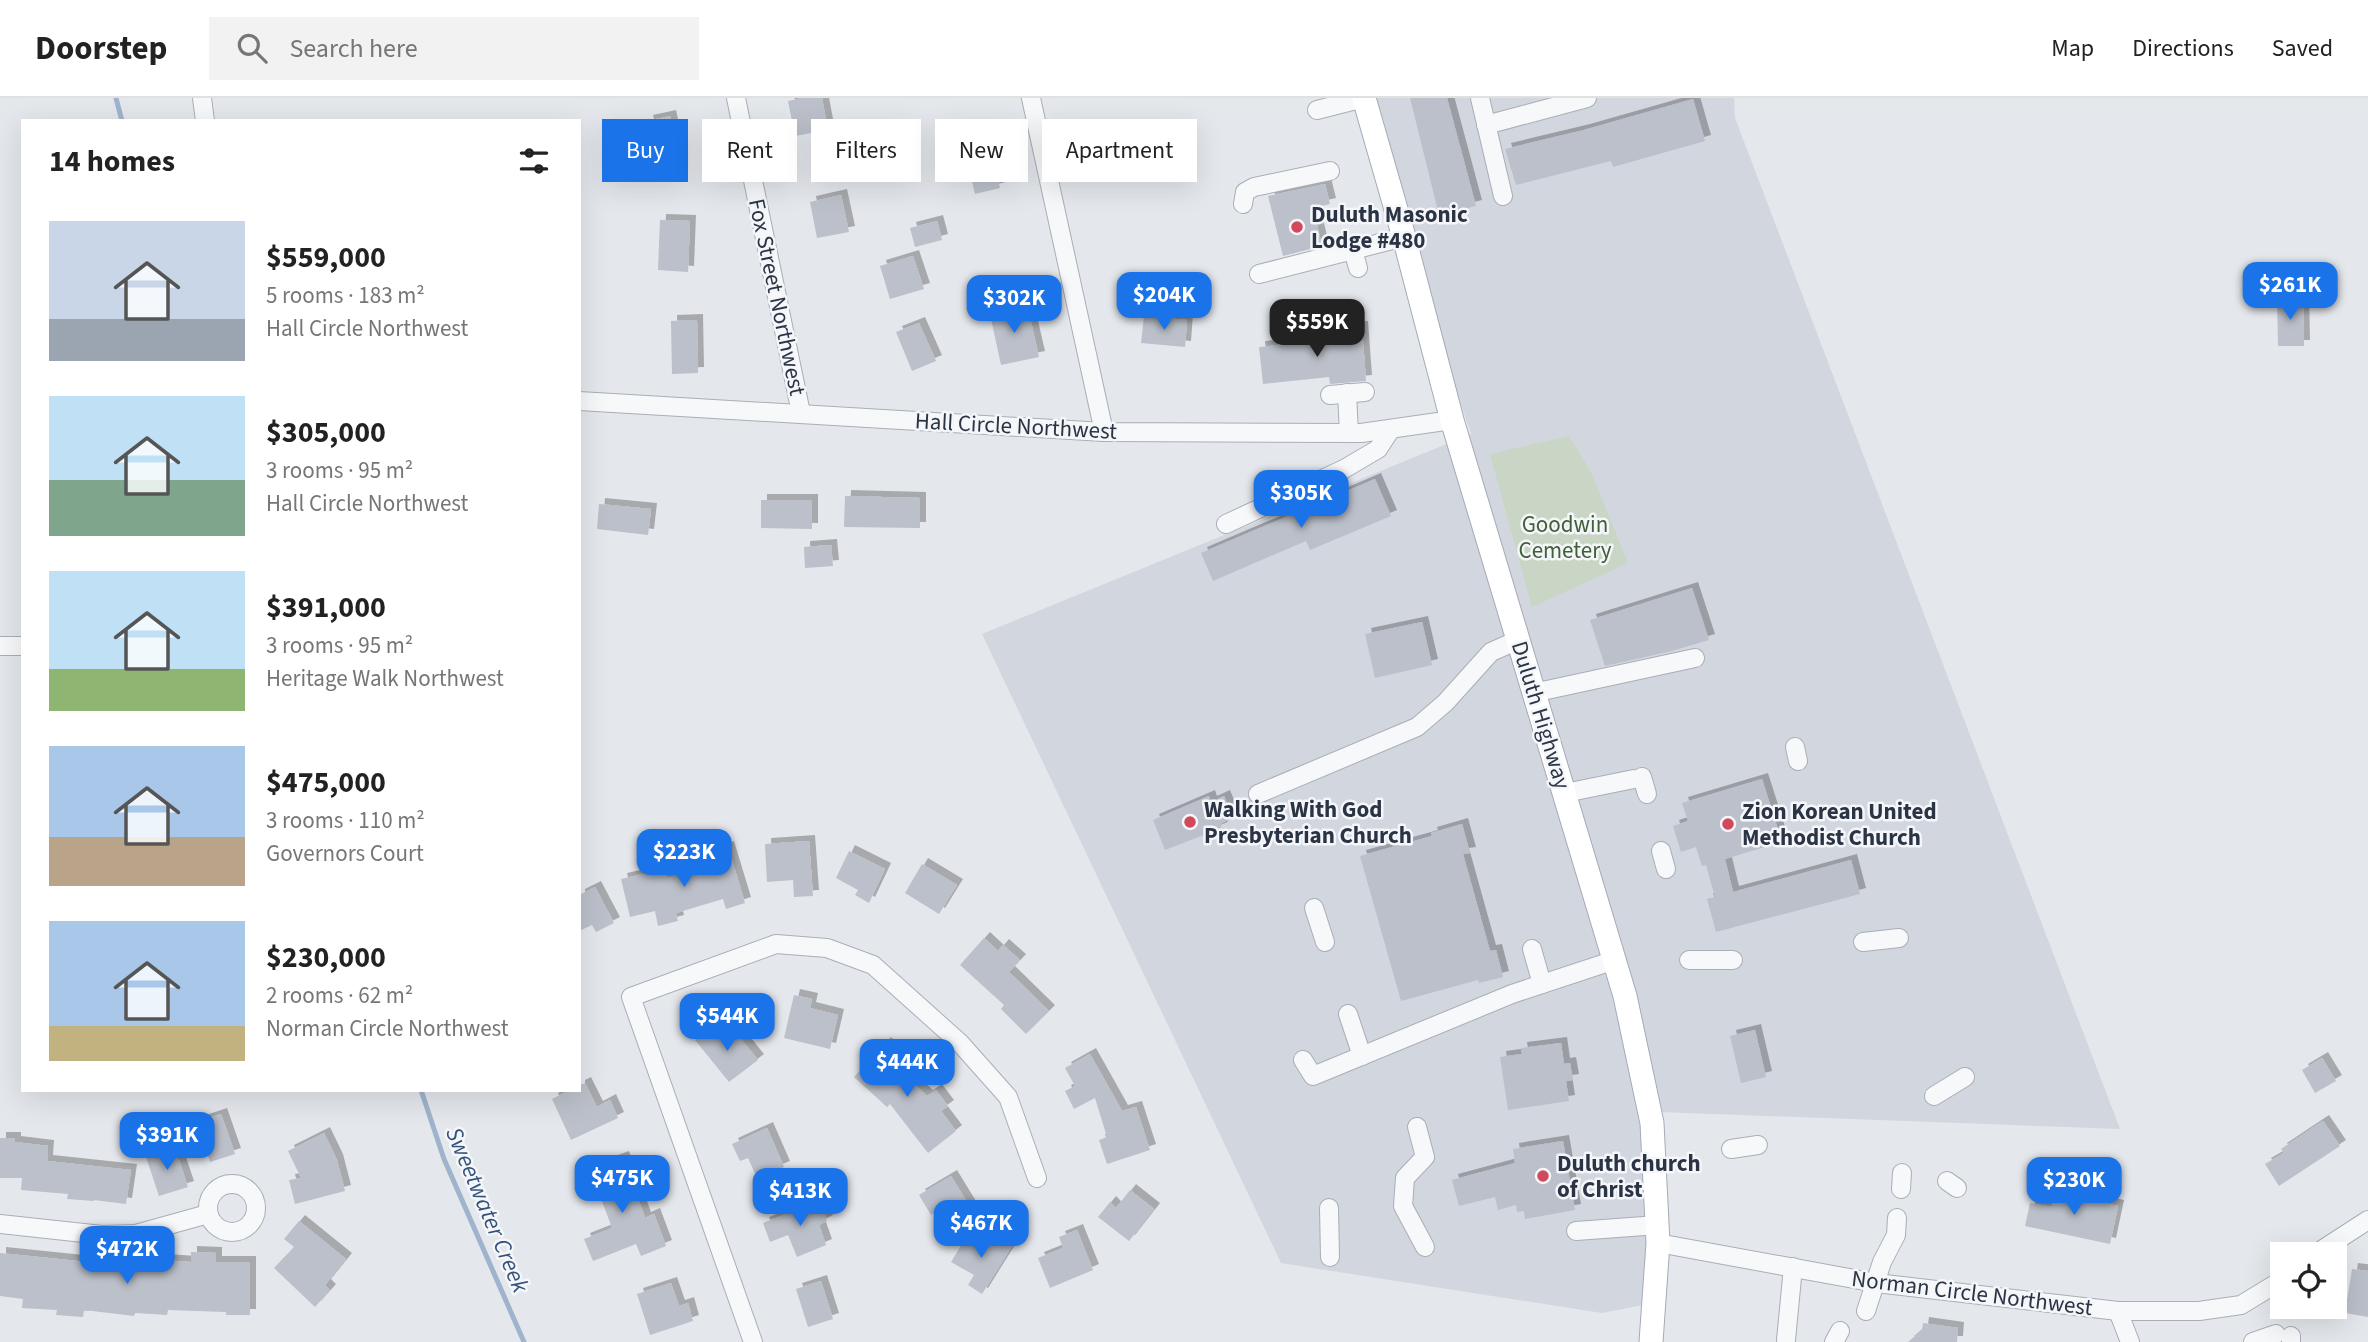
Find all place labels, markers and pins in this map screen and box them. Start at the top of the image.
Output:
place label: Duluth Masonic Lodge #480 [1311,198,1468,257]
marker: Duluth Masonic Lodge #480 [1289,219,1305,235]
pin: $261K [2241,262,2339,322]
pin: $204K [1115,272,1213,332]
pin: $302K [965,275,1063,335]
pin: $559K [1268,300,1366,359]
pin: $305K [1252,470,1350,530]
place label: Walking With God Presbyterian Church [1204,793,1412,852]
place label: Zion Korean United Methodist Church [1742,795,1937,854]
marker: Walking With God Presbyterian Church [1182,814,1198,830]
marker: Zion Korean United Methodist Church [1720,816,1736,832]
pin: $223K [635,830,733,889]
pin: $544K [678,993,776,1053]
pin: $444K [858,1040,956,1099]
pin: $391K [118,1112,216,1172]
place label: Duluth church of Christ [1557,1147,1701,1206]
pin: $475K [573,1156,671,1215]
pin: $230K [2025,1158,2123,1217]
pin: $413K [751,1168,849,1228]
marker: Duluth church of Christ [1535,1168,1551,1184]
pin: $467K [932,1200,1030,1260]
pin: $472K [78,1226,176,1286]

